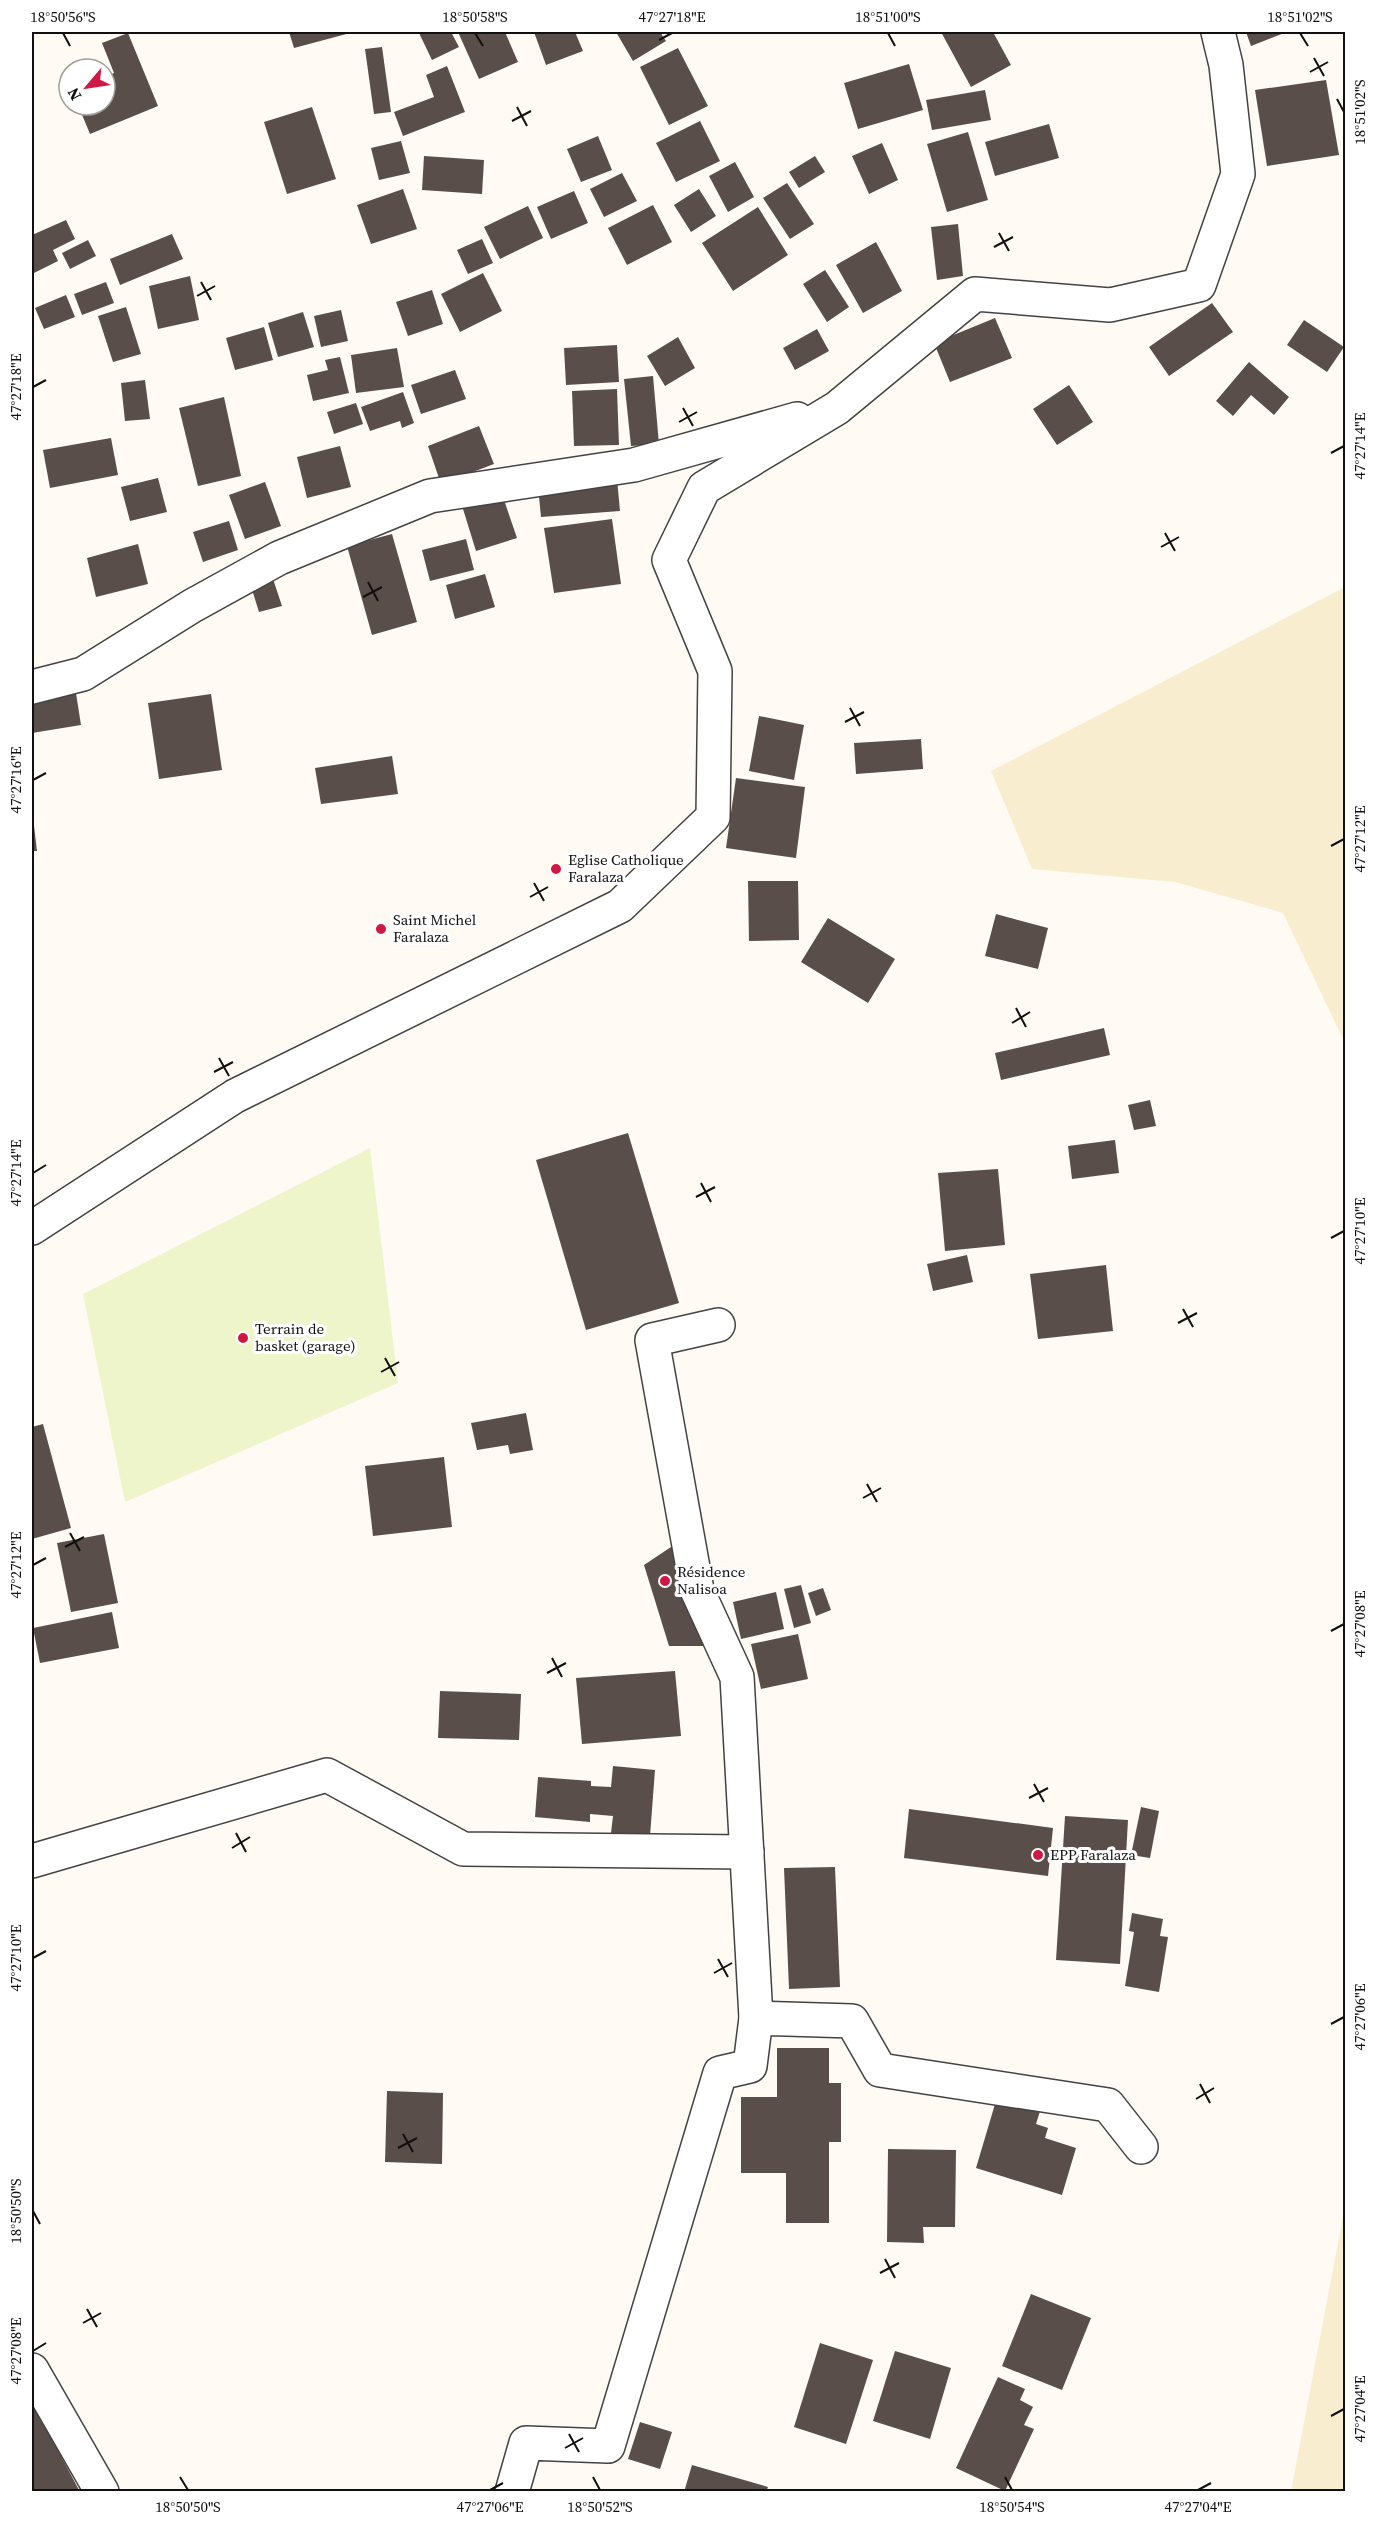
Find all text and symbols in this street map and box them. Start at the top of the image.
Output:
text: 18°50'56"S [30,6,96,27]
text: 18°50'58"S [442,6,508,27]
text: 47°27'18"E [638,6,706,27]
text: 18°51'00"S [855,6,921,27]
text: 18°51'02"S [1267,6,1333,27]
north arrow [57,57,117,117]
text: 18°51'02"S [1349,79,1370,145]
text: N [61,84,86,105]
text: 47°27'18"E [5,353,26,421]
text: 47°27'14"E [1349,412,1370,480]
text: 47°27'16"E [5,746,26,814]
text: 47°27'12"E [1349,805,1370,873]
place label: Eglise Catholique Faralaza [568,849,684,887]
marker: Eglise Catholique Faralaza [549,862,563,876]
place label: Saint Michel Faralaza [393,909,477,947]
marker: Saint Michel Faralaza [374,922,388,936]
text: 47°27'14"E [5,1139,26,1207]
text: 47°27'10"E [1349,1197,1370,1265]
place label: Terrain de basket (garage) [255,1318,356,1356]
marker: Terrain de basket (garage) [236,1331,250,1345]
text: 47°27'12"E [5,1531,26,1599]
place label: Résidence Nalisoa [677,1561,746,1599]
marker: Résidence Nalisoa [658,1574,672,1588]
text: 47°27'08"E [1349,1590,1370,1658]
place label: EPP Faralaza [1050,1844,1136,1865]
marker: EPP Faralaza [1031,1848,1045,1862]
text: 47°27'10"E [5,1924,26,1992]
text: 47°27'06"E [1349,1983,1370,2051]
text: 18°50'50"S [5,2178,26,2244]
text: 47°27'08"E [5,2317,26,2385]
text: 47°27'04"E [1349,2375,1370,2443]
text: 18°50'50"S [155,2496,221,2517]
text: 47°27'06"E [456,2496,524,2517]
text: 18°50'52"S [567,2496,633,2517]
text: 18°50'54"S [979,2496,1045,2517]
text: 47°27'04"E [1164,2496,1232,2517]

